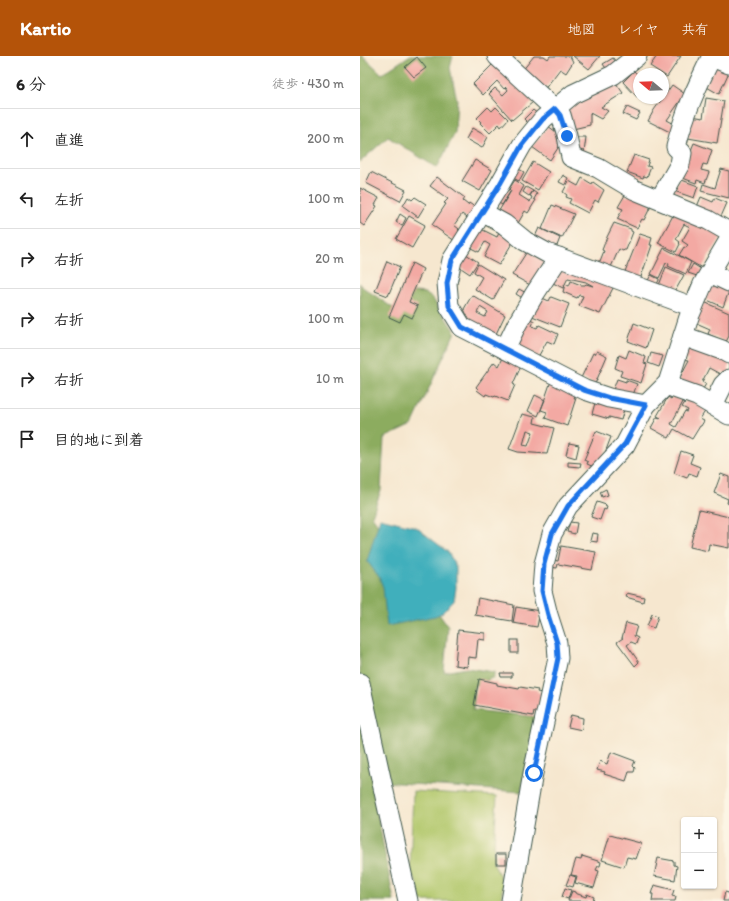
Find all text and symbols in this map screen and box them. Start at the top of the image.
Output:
text: Kartio [20,17,71,40]
text: 地図 [568,21,596,38]
text: レイヤ [618,21,659,38]
text: 共有 [681,21,709,38]
north arrow [633,68,669,104]
text: 6 分 [16,74,46,94]
text: 徒歩 · 430 m [272,76,344,91]
route end [558,127,576,145]
icon: ahead [16,128,38,150]
text: 直進 [54,131,84,149]
text: 200 m [307,131,344,146]
icon: left [16,188,38,210]
text: 左折 [54,191,84,209]
text: 100 m [308,191,344,206]
icon: right [16,248,38,270]
text: 右折 [54,251,84,269]
text: 20 m [315,251,344,266]
icon: right [16,308,38,330]
text: 右折 [54,311,84,329]
text: 100 m [308,311,344,326]
icon: right [16,368,38,390]
text: 右折 [54,371,84,389]
text: 10 m [316,371,344,386]
icon: arrive [16,428,38,450]
text: 目的地に到着 [54,431,144,449]
route start [525,764,543,782]
map controls [681,817,717,889]
button: + [681,817,717,853]
button: − [681,853,717,889]

